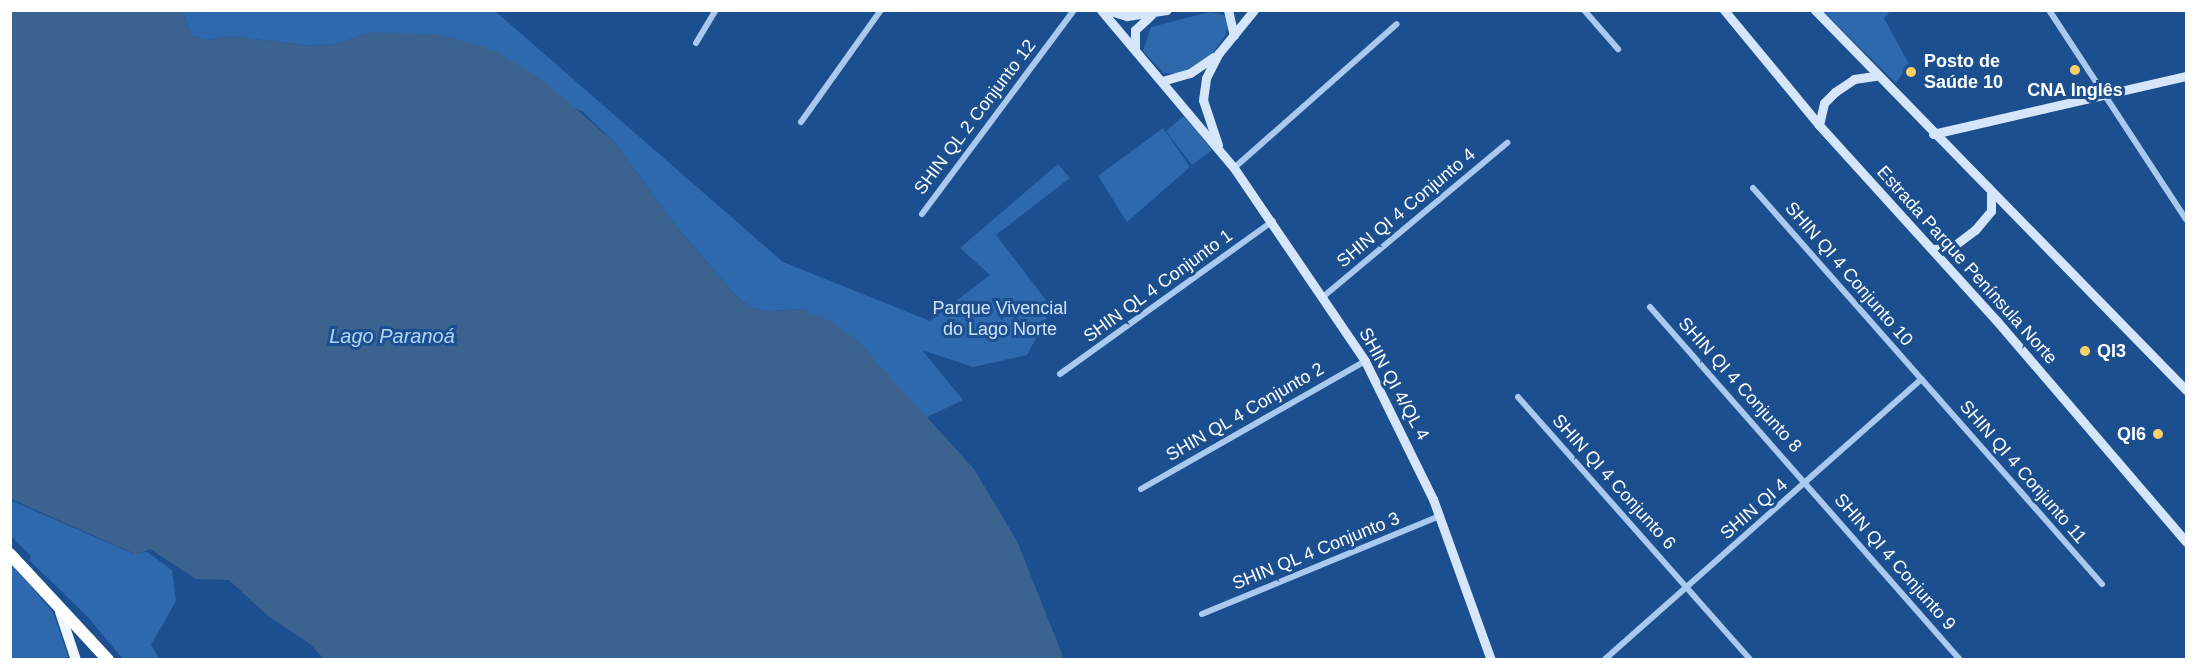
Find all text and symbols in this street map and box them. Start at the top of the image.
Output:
street label: SHIN QL 2 Conjunto 12 [909,35,1041,199]
place label: Posto de Saúde 10 [1924,51,2003,94]
marker: Posto de Saúde 10 [1902,63,1920,81]
marker: CNA Inglês [2068,63,2082,77]
place label: CNA Inglês [2027,79,2123,101]
street label: SHIN QI 4 Conjunto 4 [1332,144,1480,272]
street label: Estrada Parque Península Norte [1872,161,2062,369]
street label: SHIN QI 4 Conjunto 10 [1780,197,1918,351]
street label: SHIN QL 4 Conjunto 1 [1079,225,1237,347]
park label: Parque Vivencial do Lago Norte [933,298,1067,340]
street label: SHIN QI 4 Conjunto 8 [1674,313,1806,457]
water label: Lago Paranoá [329,324,455,348]
street label: SHIN QI 4/QL 4 [1354,324,1434,444]
place label: QI3 [2097,340,2126,362]
marker: QI3 [2078,344,2092,358]
street label: SHIN QL 4 Conjunto 2 [1162,358,1328,466]
street label: SHIN QI 4 Conjunto 11 [1955,396,2091,548]
street label: SHIN QI 4 Conjunto 6 [1548,410,1680,554]
place label: QI6 [2117,423,2146,445]
marker: QI6 [2151,427,2165,441]
street label: SHIN QI 4 [1716,474,1792,544]
street label: SHIN QI 4 Conjunto 9 [1830,489,1960,635]
street label: SHIN QL 4 Conjunto 3 [1229,507,1403,595]

